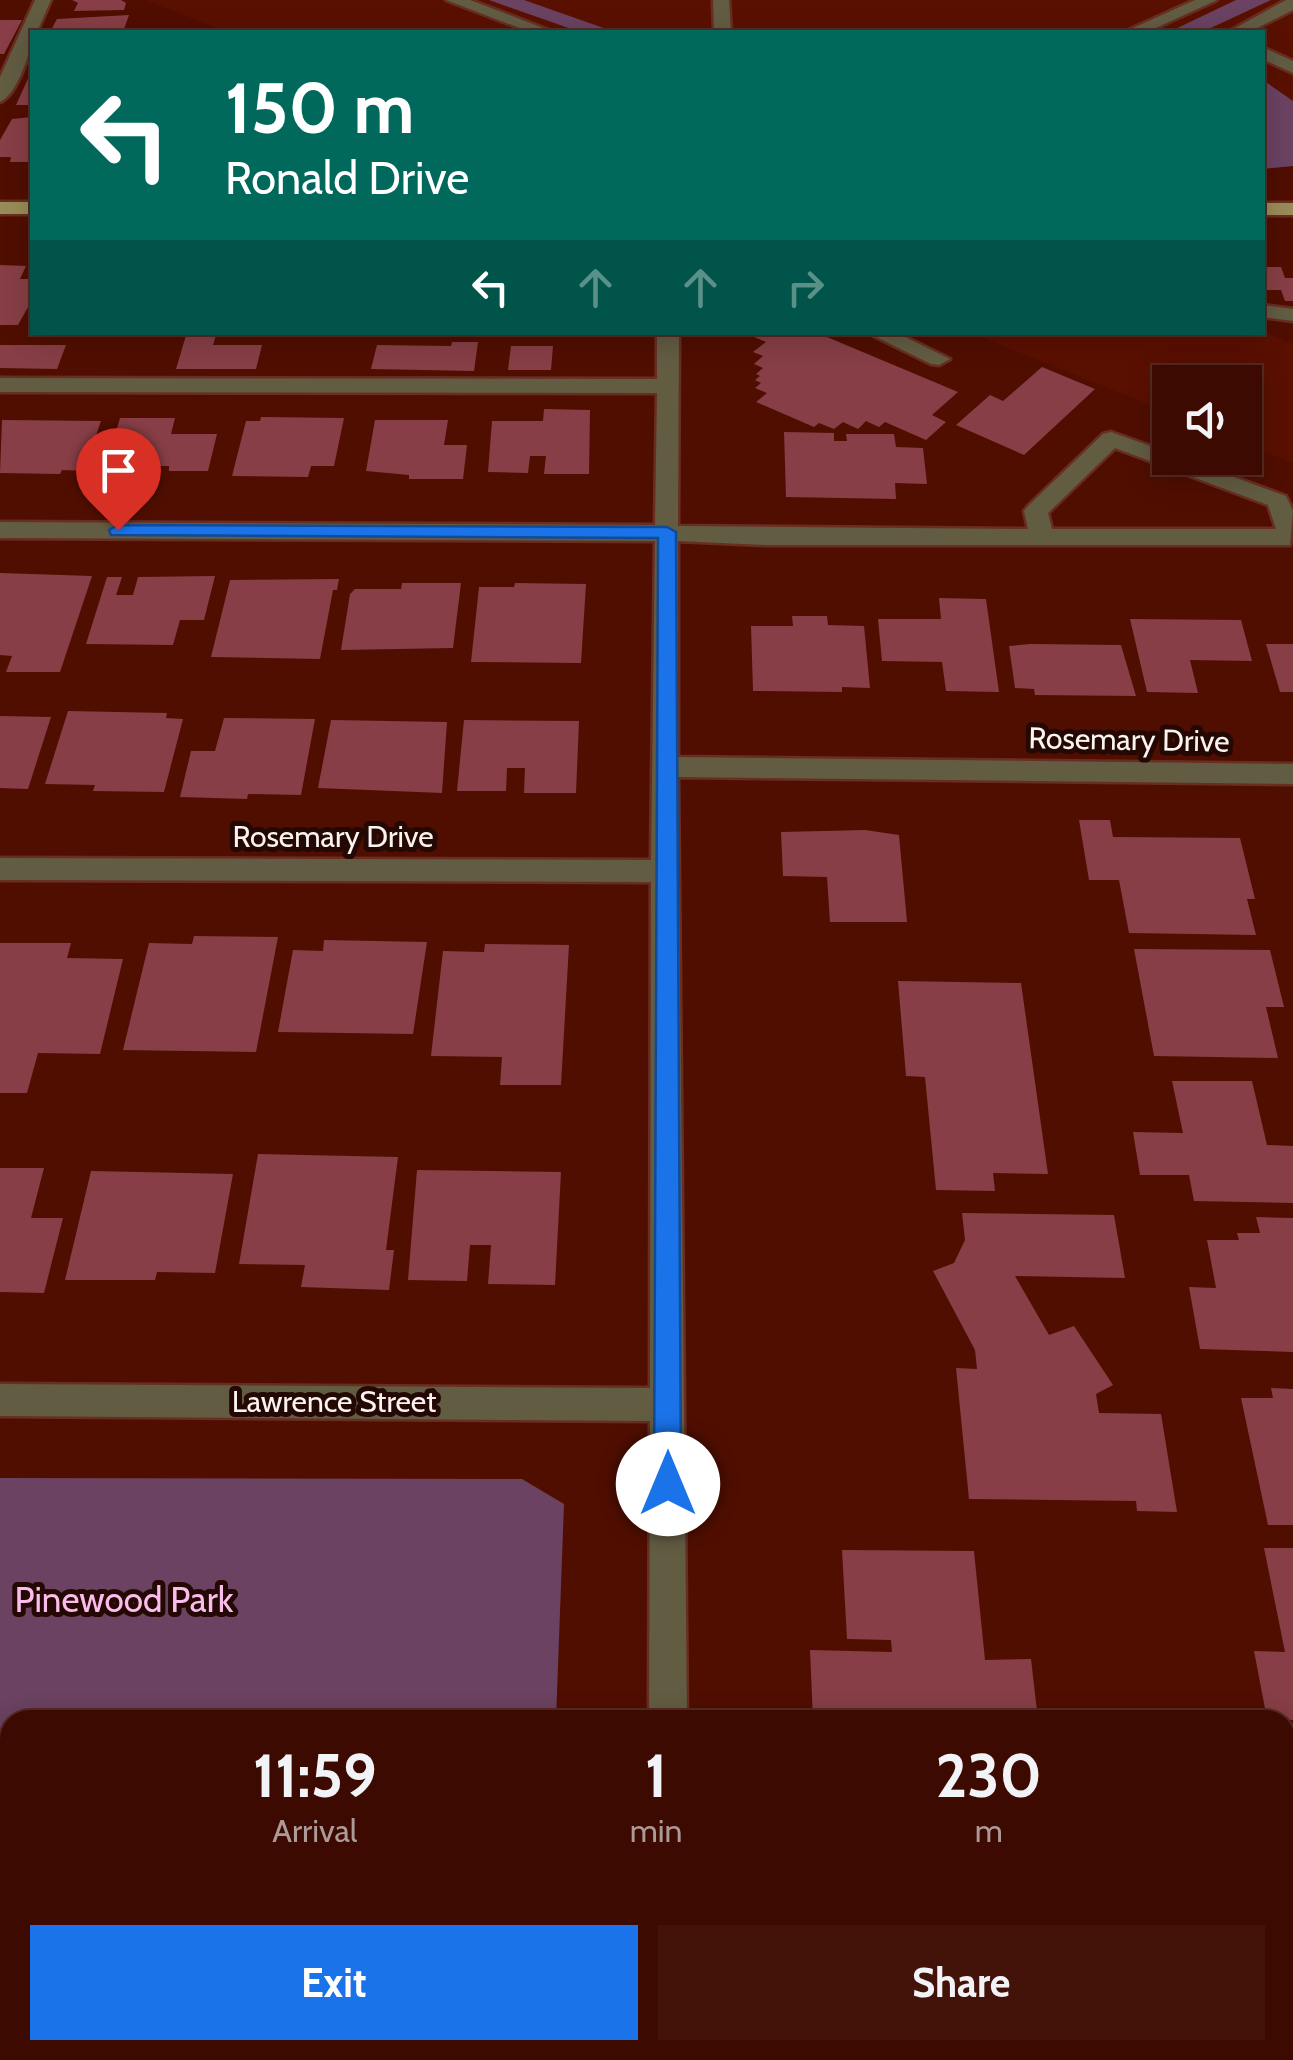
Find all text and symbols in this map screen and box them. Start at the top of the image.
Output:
text: 150 m [225,65,414,151]
icon: left [60,70,190,200]
text: Ronald Drive [225,151,469,205]
icon: left [463,260,518,315]
icon: ahead [568,260,623,315]
icon: ahead [673,260,728,315]
icon: right [778,260,833,315]
map controls [1152,365,1262,475]
button: sound [1152,365,1262,475]
pin [76,428,161,531]
icon: arrive [91,443,146,498]
street label: Rosemary Drive [1028,719,1230,760]
street label: Rosemary Drive [232,818,434,855]
street label: Lawrence Street [232,1383,436,1420]
position arrow [616,1432,720,1536]
park label: Pinewood Park [15,1578,234,1621]
text: 11:59 [253,1739,377,1812]
text: 1 [645,1739,667,1812]
text: 230 [935,1739,1042,1812]
text: Arrival [272,1811,357,1850]
text: min [630,1811,682,1850]
text: m [975,1811,1003,1850]
button: Exit [30,1925,638,2040]
button: Share [658,1925,1265,2040]

